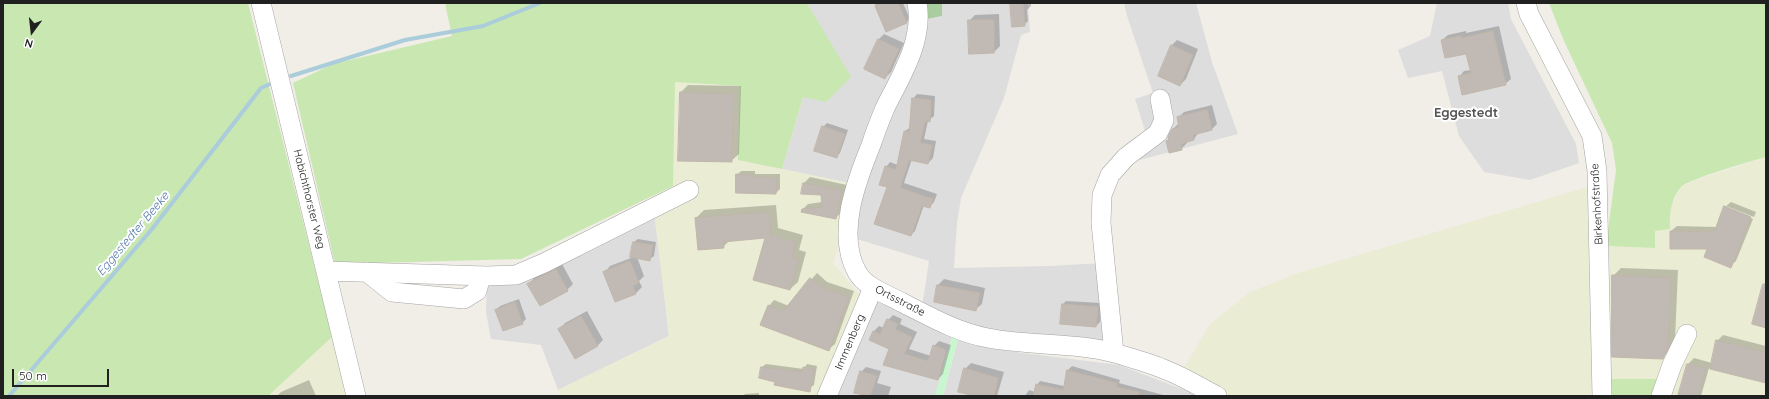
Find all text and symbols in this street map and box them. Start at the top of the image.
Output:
north arrow [12,12,52,52]
text: N [23,36,35,51]
district label: Eggestedt [1434,105,1498,121]
street label: Habichthorster Weg [290,148,328,250]
street label: Birkenhofstraße [1588,163,1606,245]
water label: Eggestedter Beeke [94,189,172,279]
street label: Ortsstraße [873,283,927,319]
street label: Immenberg [832,312,868,372]
scale bar [14,361,111,387]
text: 50 m [19,368,47,383]

